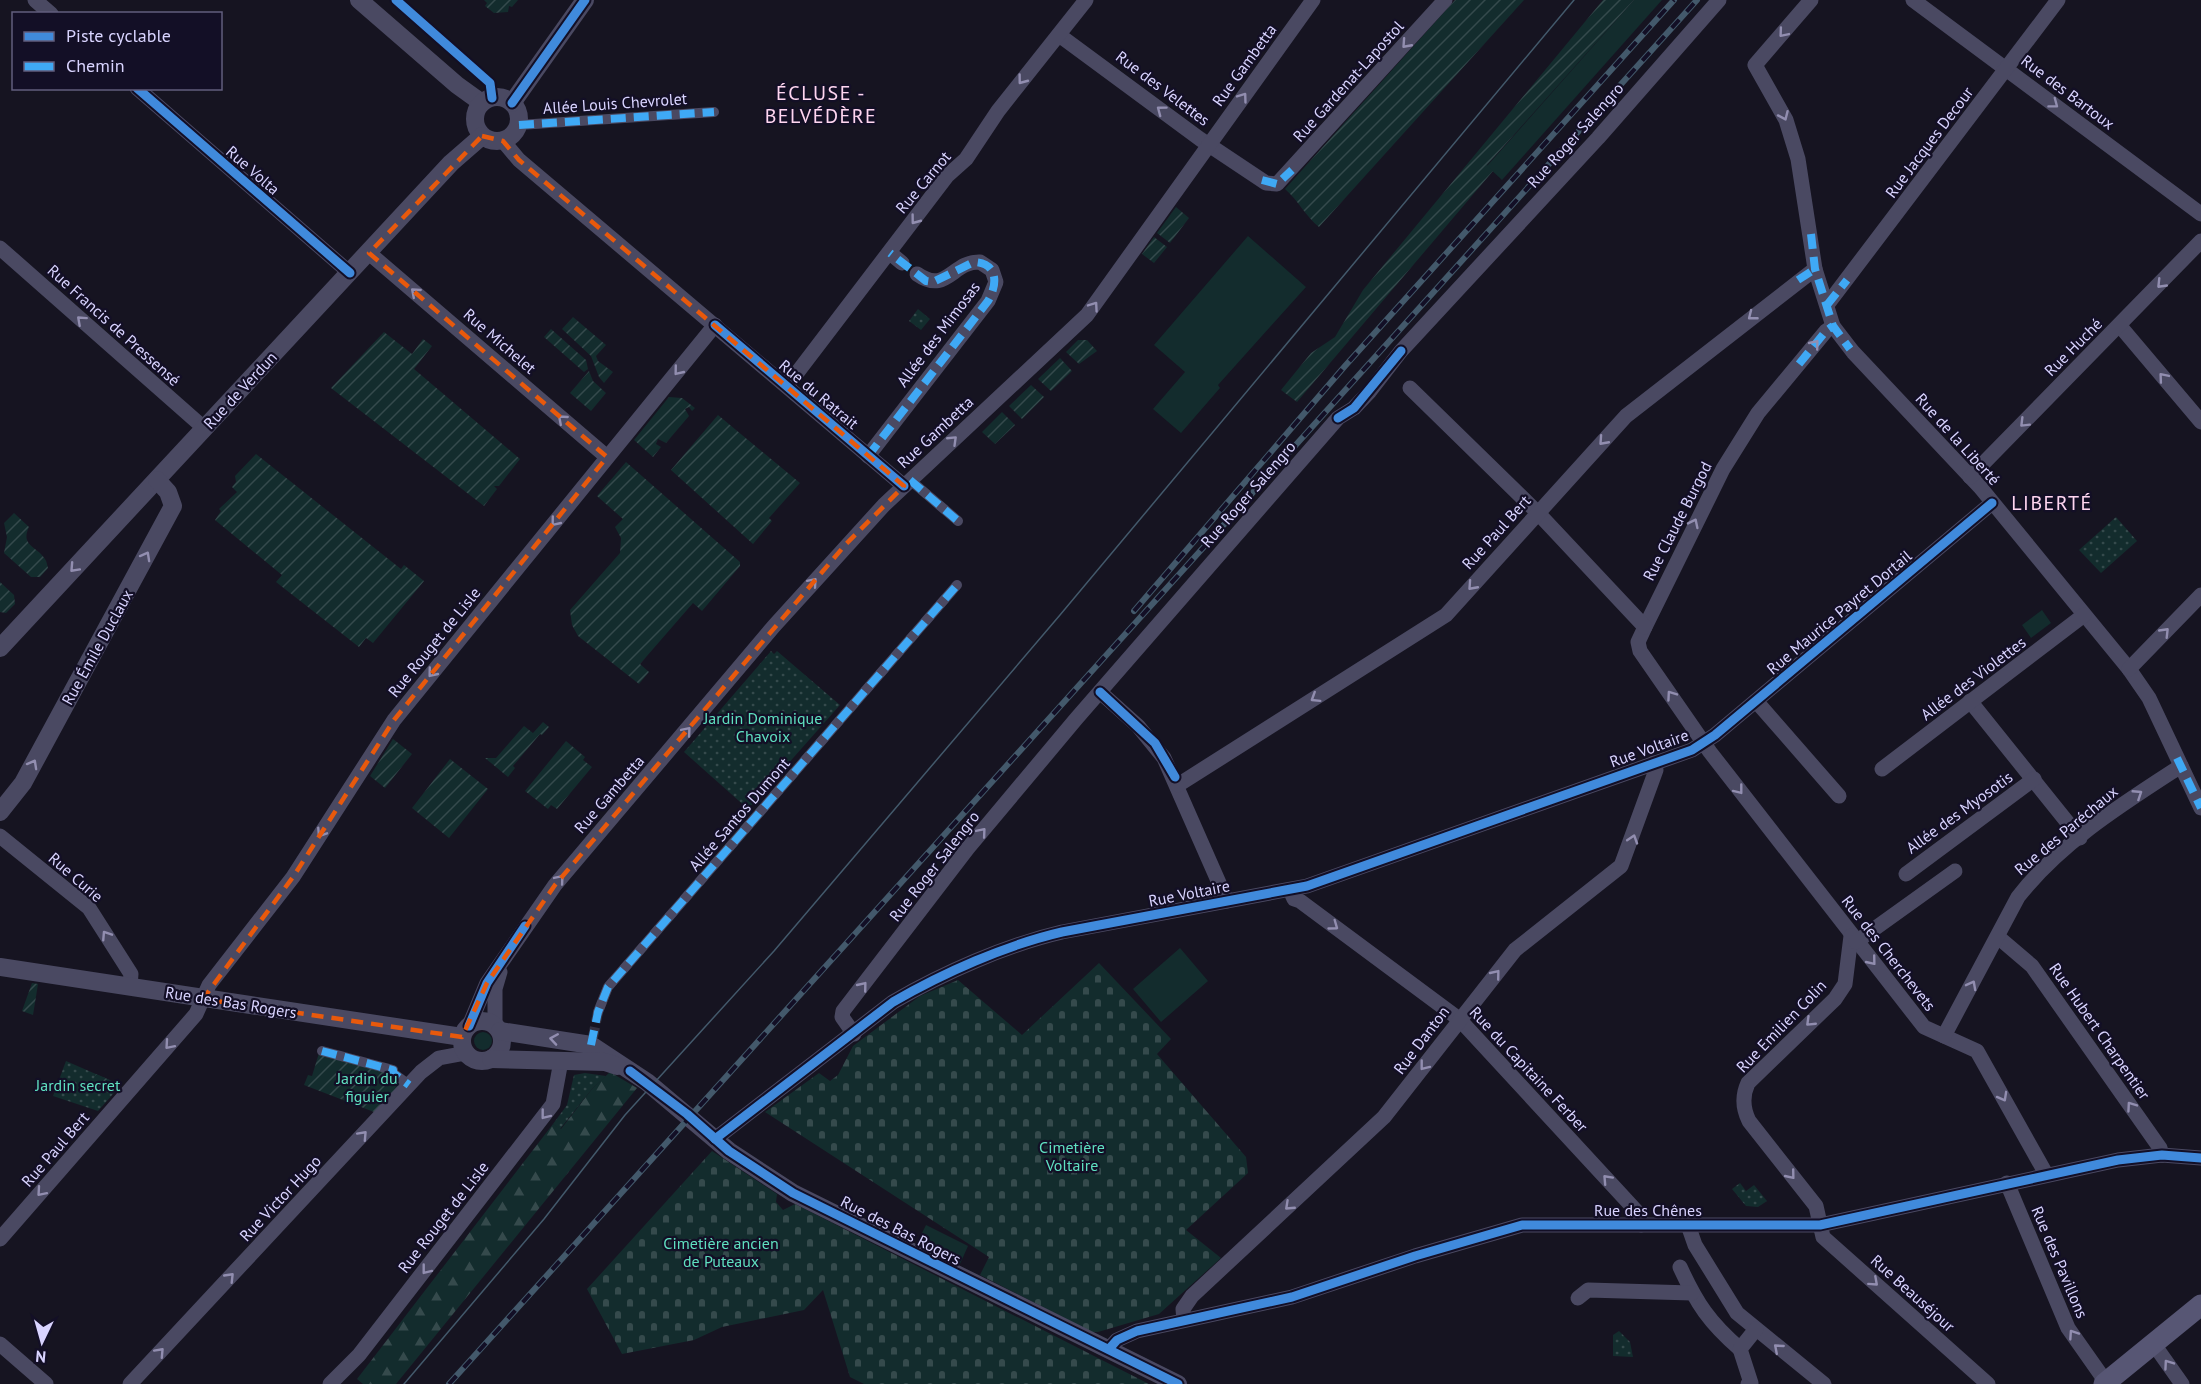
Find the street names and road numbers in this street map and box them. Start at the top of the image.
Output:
street label: Rue Gardenat-Lapostol [1288,16,1408,146]
street label: Rue Gambetta [1208,20,1280,110]
street label: Rue des Velettes [1112,46,1214,130]
street label: Rue des Bartoux [2017,50,2119,134]
street label: Rue Roger Salengro [1522,78,1628,192]
street label: Rue Jacques Decour [1881,82,1978,202]
street label: Allée Louis Chevrolet [542,88,688,118]
street label: Rue Volta [222,141,284,199]
street label: Rue Carnot [891,146,955,217]
street label: Rue Francis de Pressensé [44,260,184,390]
street label: Allée des Mimosas [892,277,984,391]
street label: Rue Michelet [460,304,541,378]
street label: Rue Huché [2040,314,2106,380]
street label: Rue de Verdun [199,347,281,433]
street label: Rue du Ratrait [775,355,863,433]
street label: Rue de la Liberté [1911,389,2005,489]
street label: Rue Gambetta [893,392,977,472]
street label: Rue Roger Salengro [1196,437,1300,551]
street label: Rue Claude Burgod [1638,458,1716,584]
street label: Rue Paul Bert [1457,490,1535,573]
street label: Rue Maurice Payret Dortail [1763,545,1916,678]
street label: Rue Rouget de Lisle [383,583,485,701]
street label: Rue Émile Duclaux [57,586,137,708]
street label: Allée des Violettes [1916,632,2030,724]
street label: Rue Voltaire [1607,724,1691,772]
street label: Rue Gambetta [570,751,648,837]
street label: Allée Santos Dumont [684,753,794,875]
street label: Allée des Myosotis [1902,766,2016,857]
street label: Rue des Paréchaux [2010,781,2122,879]
street label: Rue Roger Salengro [885,807,983,925]
street label: Rue Curie [45,848,107,906]
street label: Rue Voltaire [1147,875,1231,911]
street label: Rue des Cherchevets [1838,891,1940,1015]
street label: Rue Hubert Charpentier [2045,959,2155,1104]
street label: Rue Emilien Colin [1732,975,1830,1077]
street label: Rue des Bas Rogers [164,982,298,1022]
street label: Rue Danton [1389,1002,1453,1078]
street label: Rue du Capitaine Ferber [1466,1002,1593,1136]
street label: Rue Paul Bert [17,1107,93,1191]
street label: Rue Victor Hugo [235,1151,325,1245]
street label: Rue Rouget de Lisle [393,1157,493,1277]
street label: Rue des Bas Rogers [837,1191,965,1269]
street label: Rue des Chênes [1594,1200,1702,1220]
street label: Rue des Pavillons [2027,1203,2093,1321]
street label: Rue Beauséjour [1867,1250,1960,1336]

